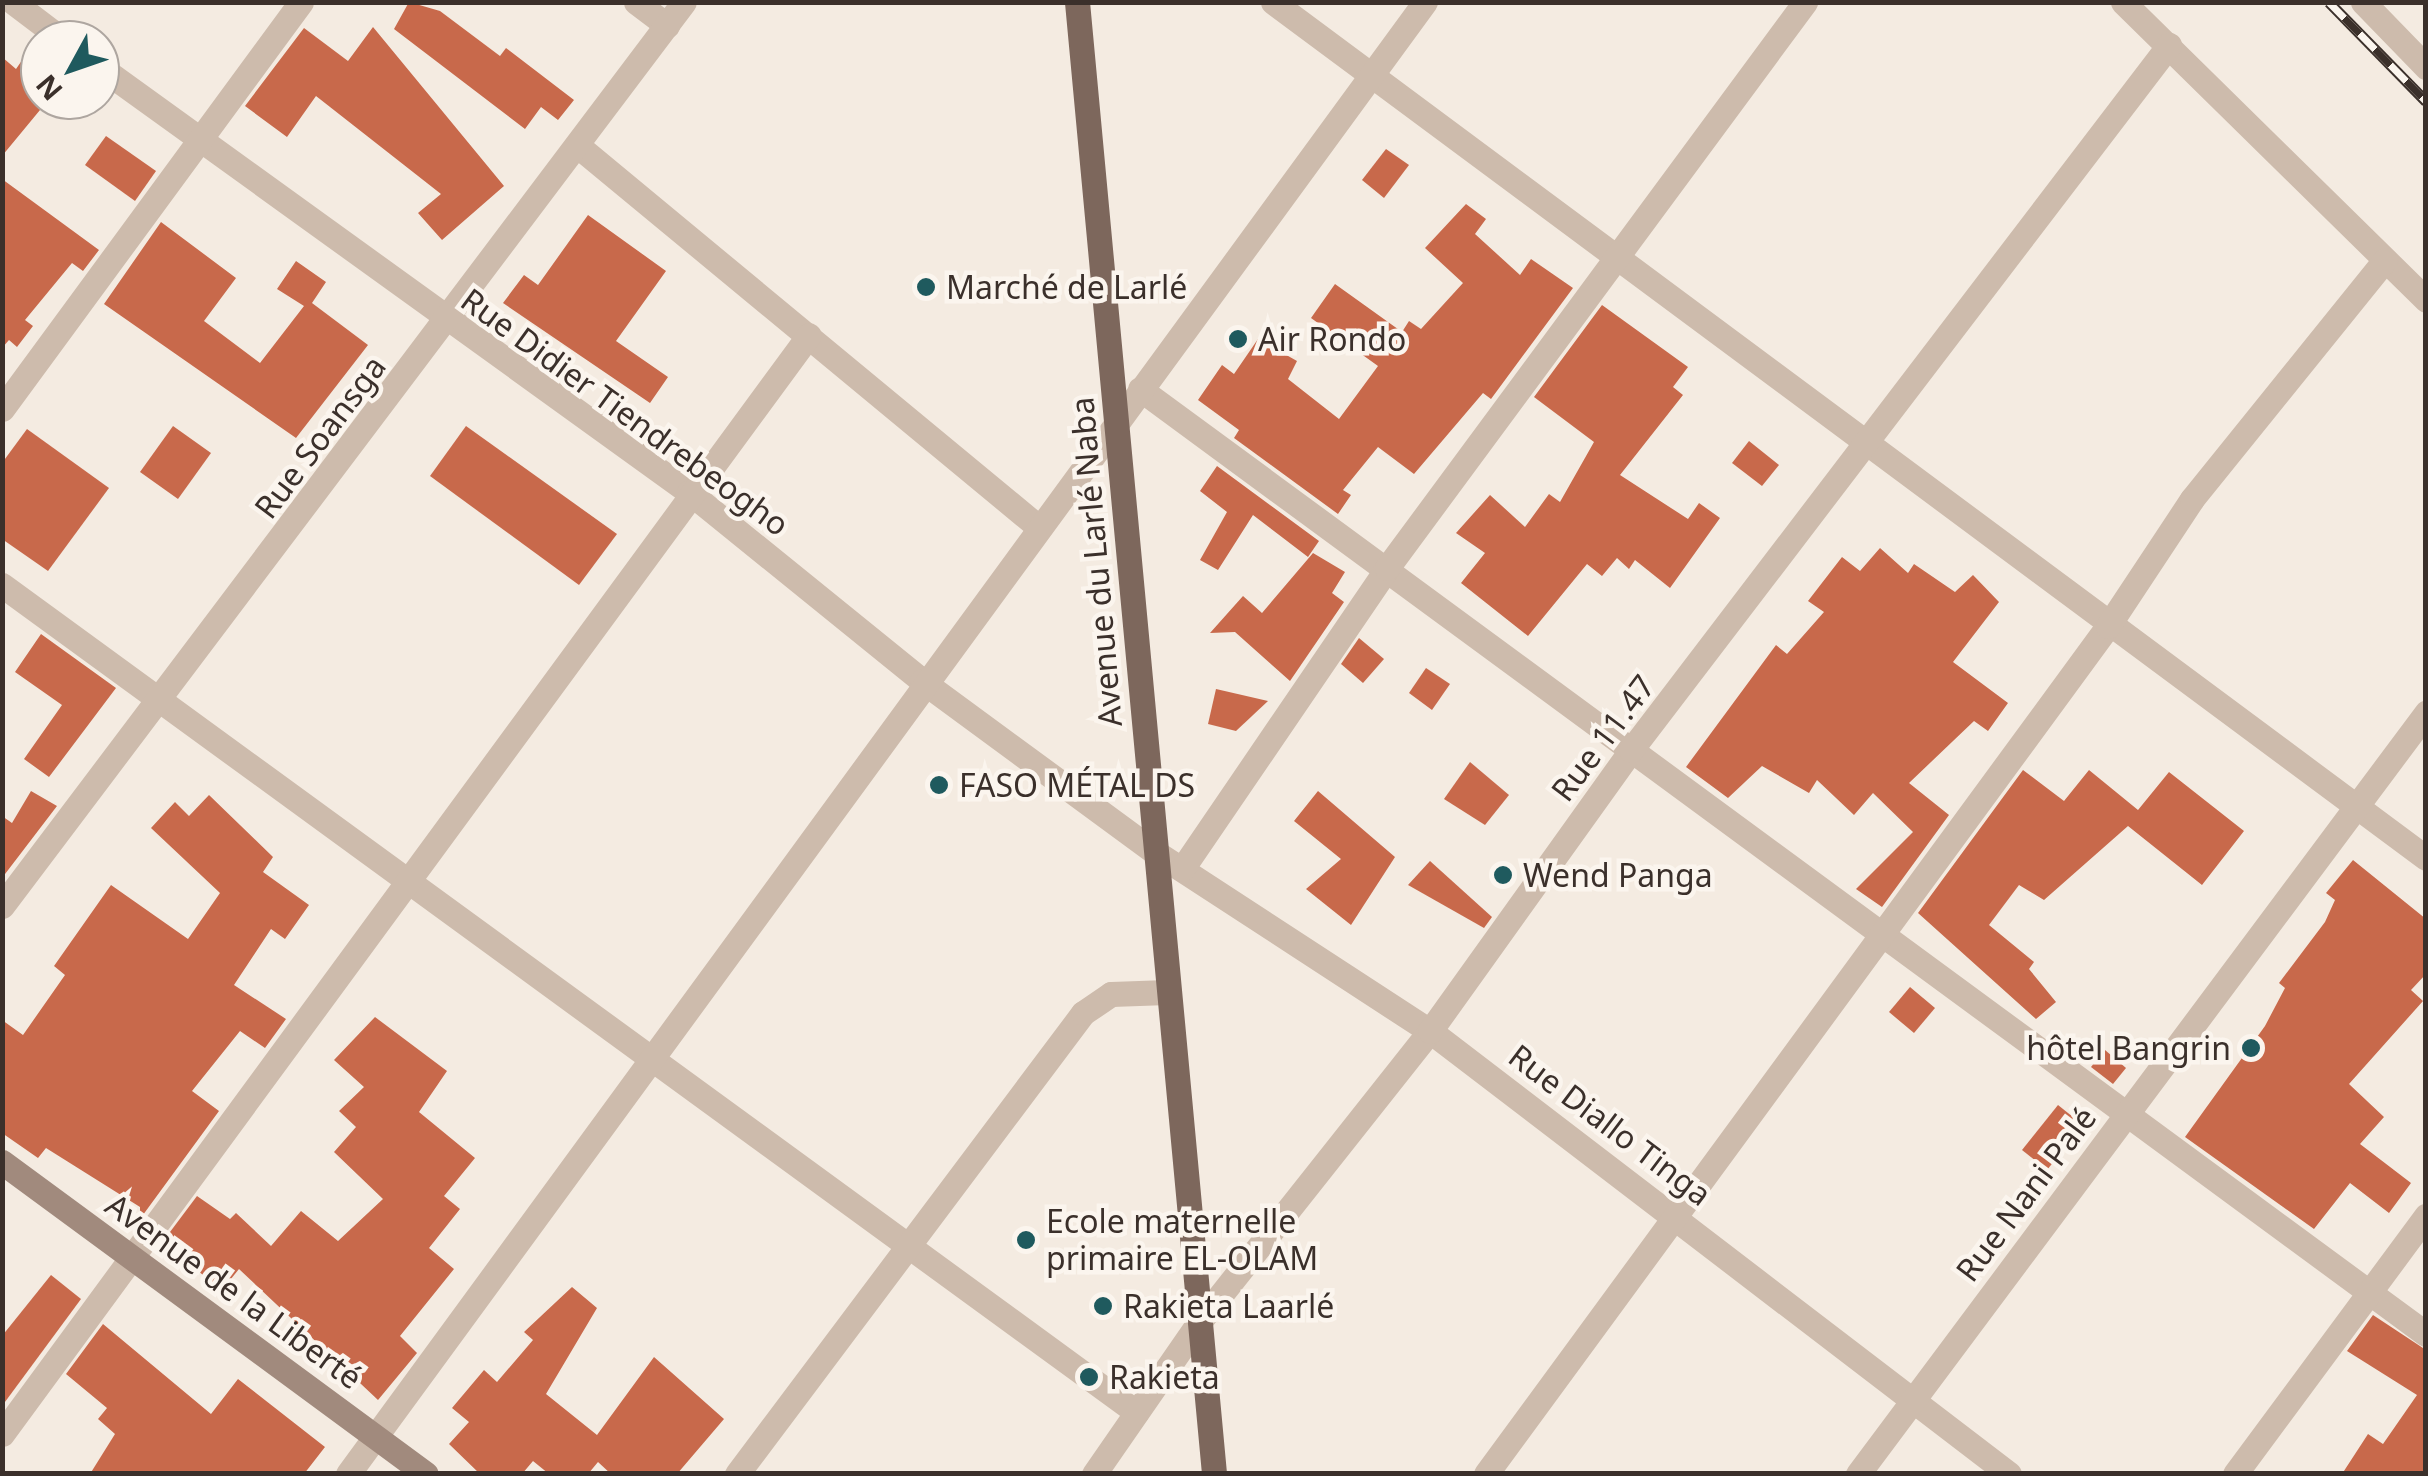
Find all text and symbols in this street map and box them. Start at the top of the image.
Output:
north arrow [20,20,120,120]
text: N [27,67,70,109]
place label: Marché de Larlé [946,268,1187,306]
marker: Marché de Larlé [915,276,937,298]
street label: Rue Didier Tiendrebeogho [454,280,796,544]
place label: Air Rondo [1258,320,1406,358]
marker: Air Rondo [1227,328,1249,350]
street label: Rue Soansga [246,348,394,526]
street label: Avenue du Larlé Naba [1062,396,1130,728]
street label: Rue 11.47 [1543,667,1663,809]
place label: FASO MÉTAL DS [959,766,1195,804]
marker: FASO MÉTAL DS [928,774,950,796]
place label: Wend Panga [1523,856,1713,894]
marker: Wend Panga [1492,864,1514,886]
place label: hôtel Bangrin [2026,1029,2231,1067]
street label: Rue Diallo Tinga [1501,1036,1719,1214]
marker: hôtel Bangrin [2240,1037,2262,1059]
street label: Rue Nani Palé [1948,1099,2104,1289]
street label: Avenue de la Liberté [99,1185,369,1397]
place label: Ecole maternelle primaire EL-OLAM [1046,1203,1318,1278]
marker: Ecole maternelle primaire EL-OLAM [1015,1229,1037,1251]
place label: Rakieta Laarlé [1123,1287,1334,1325]
marker: Rakieta Laarlé [1092,1295,1114,1317]
place label: Rakieta [1109,1358,1220,1396]
marker: Rakieta [1078,1366,1100,1388]

